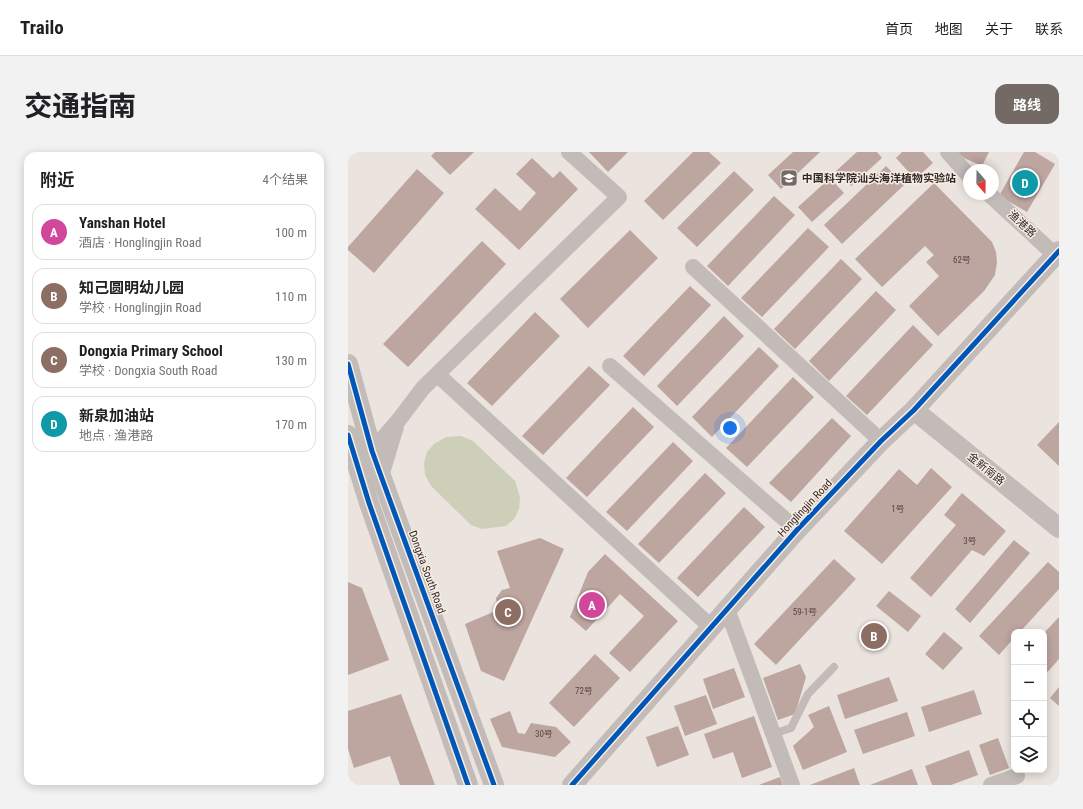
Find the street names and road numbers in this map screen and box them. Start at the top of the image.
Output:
street label: 渔港路 [1005,208,1039,240]
street label: 金新南路 [965,450,1007,488]
street label: Honglingjin Road [775,477,835,539]
street label: Dongxia South Road [406,529,448,615]

